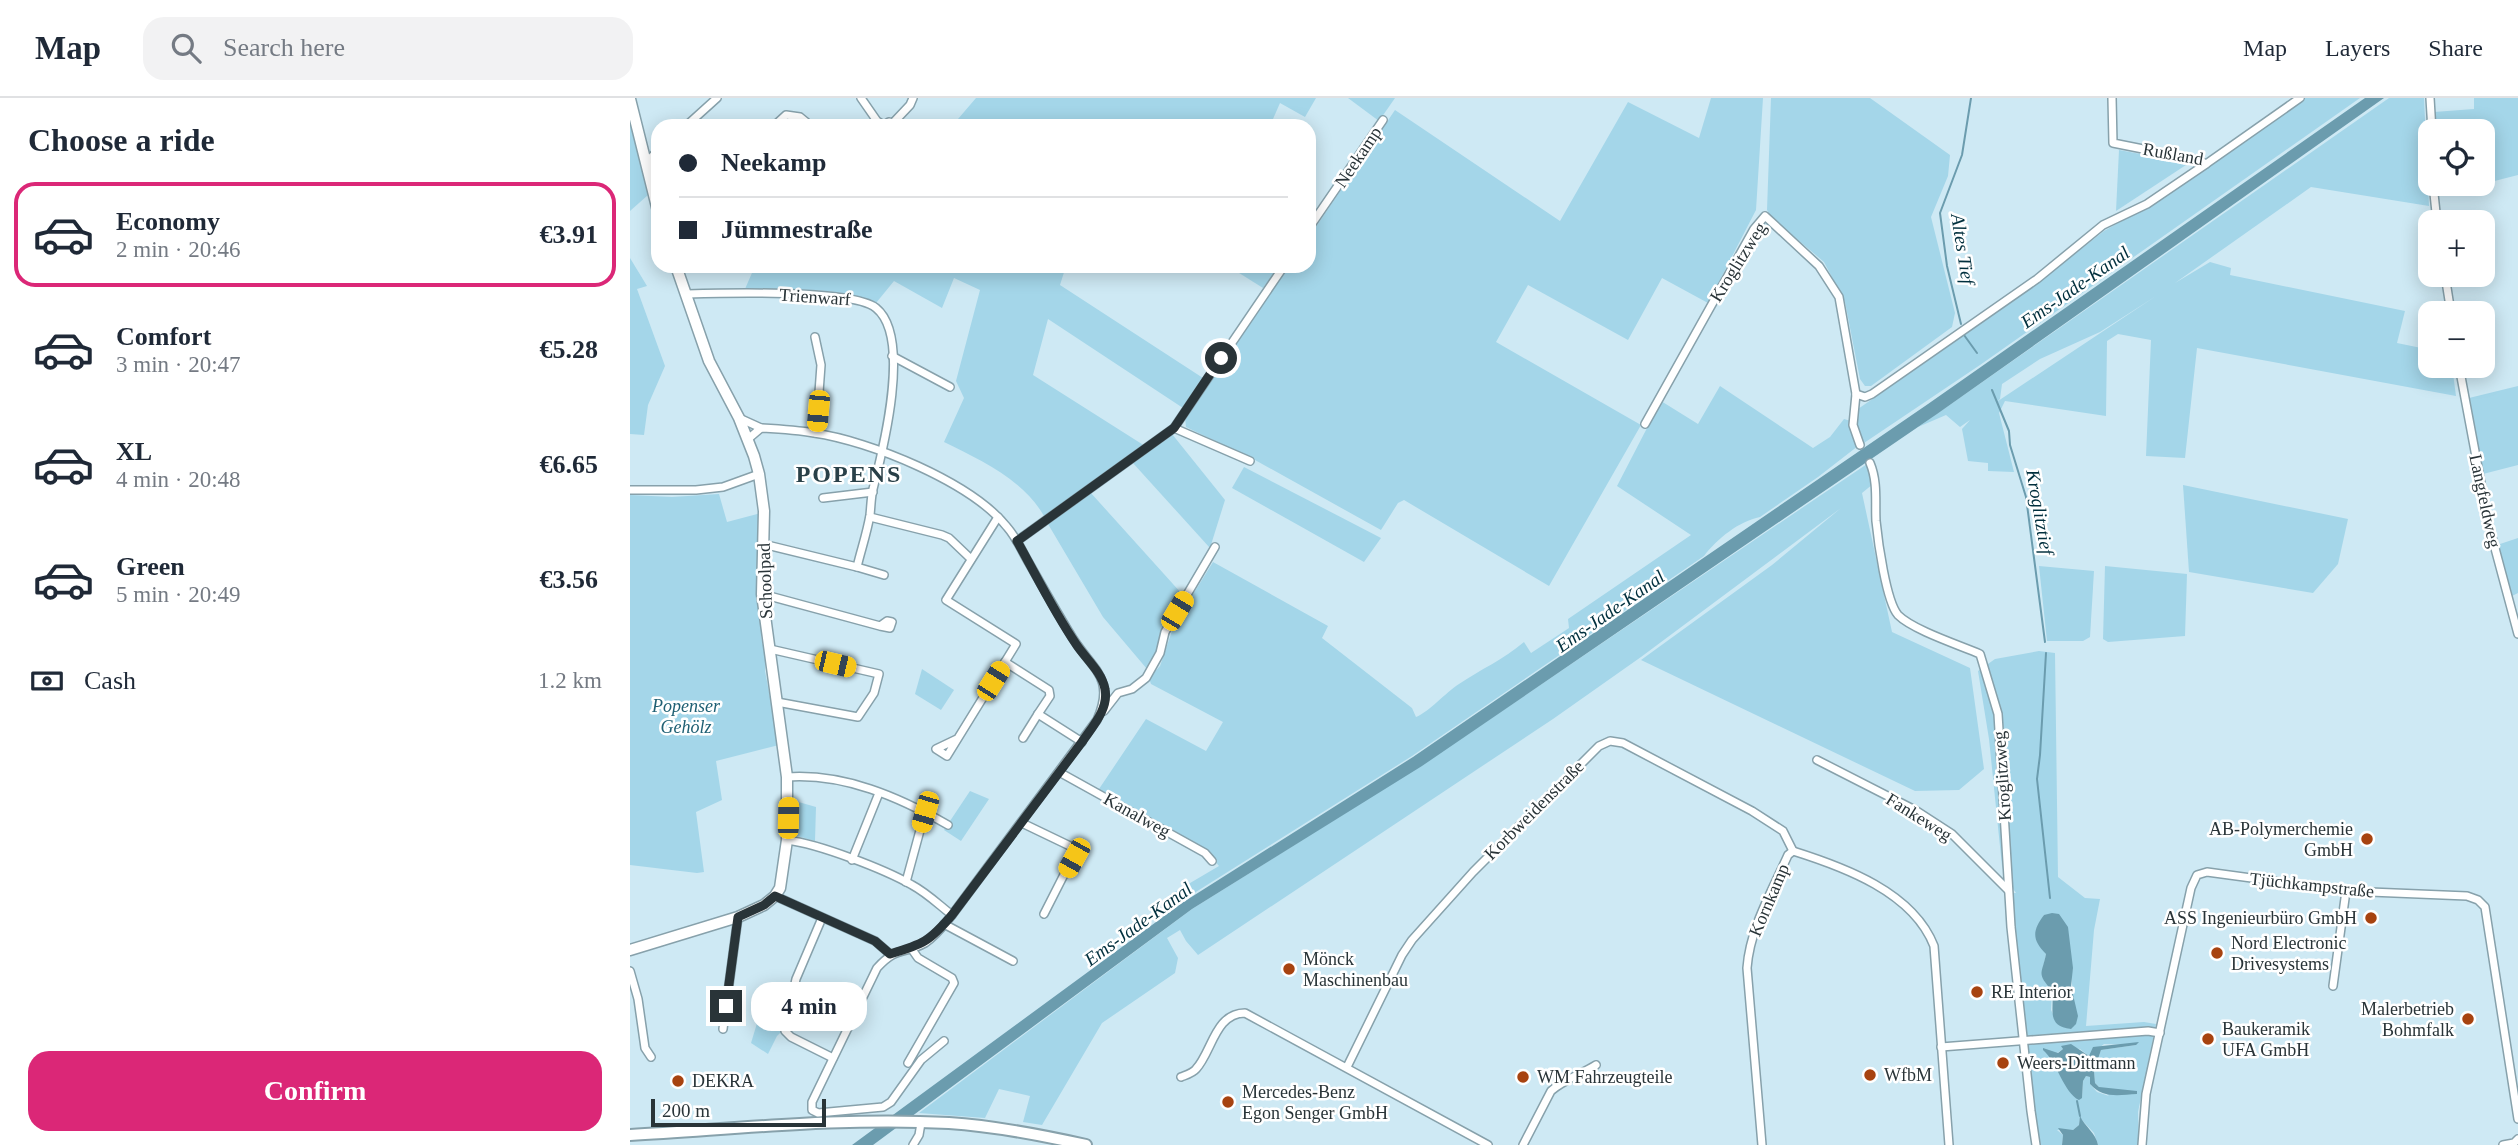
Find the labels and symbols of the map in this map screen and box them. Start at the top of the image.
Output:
street label: Neekamp [1330,123,1386,191]
street label: Rußland [2141,139,2205,169]
water label: Altes Tief [1947,210,1979,289]
street label: Kroglitzweg [1706,219,1770,305]
water label: Ems-Jade-Kanal [2016,242,2133,333]
street label: Trienwarf [779,285,851,309]
route start [1205,342,1237,374]
car [806,389,831,433]
street label: Langfeldweg [2465,452,2505,550]
district label: POPENS [796,461,902,487]
water label: Kroglitztief [2022,467,2058,559]
street label: Schoolpad [754,543,776,619]
water label: Ems-Jade-Kanal [1551,566,1668,657]
car [1158,588,1197,634]
car [813,649,858,679]
car [973,658,1014,704]
park label: Popenser Gehölz [651,696,721,737]
street label: Kroglitzweg [1989,730,2015,822]
street label: Korbweidenstraße [1480,756,1588,864]
car [910,789,941,835]
street label: Kanalweg [1100,789,1174,841]
street label: Fankeweg [1882,789,1956,845]
car [778,797,799,839]
place label: AB-Polymerchemie GmbH [2209,819,2353,860]
marker: AB-Polymerchemie GmbH [2359,831,2375,847]
car [1055,835,1094,881]
street label: Kornkamp [1745,861,1793,939]
street label: Tjüchkampstraße [2249,869,2375,901]
water label: Ems-Jade-Kanal [1079,878,1196,971]
place label: ASS Ingenieurbüro GmbH [2164,908,2357,928]
marker: ASS Ingenieurbüro GmbH [2363,910,2379,926]
place label: Nord Electronic Drivesystems [2231,933,2346,974]
marker: Nord Electronic Drivesystems [2209,945,2225,961]
place label: Mönck Maschinenbau [1303,949,1408,990]
marker: Mönck Maschinenbau [1281,961,1297,977]
callout: 4 min [750,982,866,1030]
place label: RE Interior [1991,982,2072,1002]
marker: RE Interior [1969,984,1985,1000]
route end [710,990,742,1022]
place label: Malerbetrieb Bohmfalk [2361,999,2454,1040]
marker: Malerbetrieb Bohmfalk [2460,1011,2476,1027]
place label: Baukeramik UFA GmbH [2222,1019,2310,1060]
marker: Baukeramik UFA GmbH [2200,1031,2216,1047]
place label: Weers-Dittmann [2017,1053,2136,1073]
marker: Weers-Dittmann [1995,1055,2011,1071]
place label: WfbM [1884,1065,1932,1085]
place label: WM Fahrzeugteile [1537,1067,1672,1087]
marker: WfbM [1862,1067,1878,1083]
marker: WM Fahrzeugteile [1515,1069,1531,1085]
place label: DEKRA [692,1071,754,1091]
marker: DEKRA [670,1073,686,1089]
place label: Mercedes-Benz Egon Senger GmbH [1242,1082,1388,1123]
marker: Mercedes-Benz Egon Senger GmbH [1220,1094,1236,1110]
scale bar [651,1096,826,1128]

